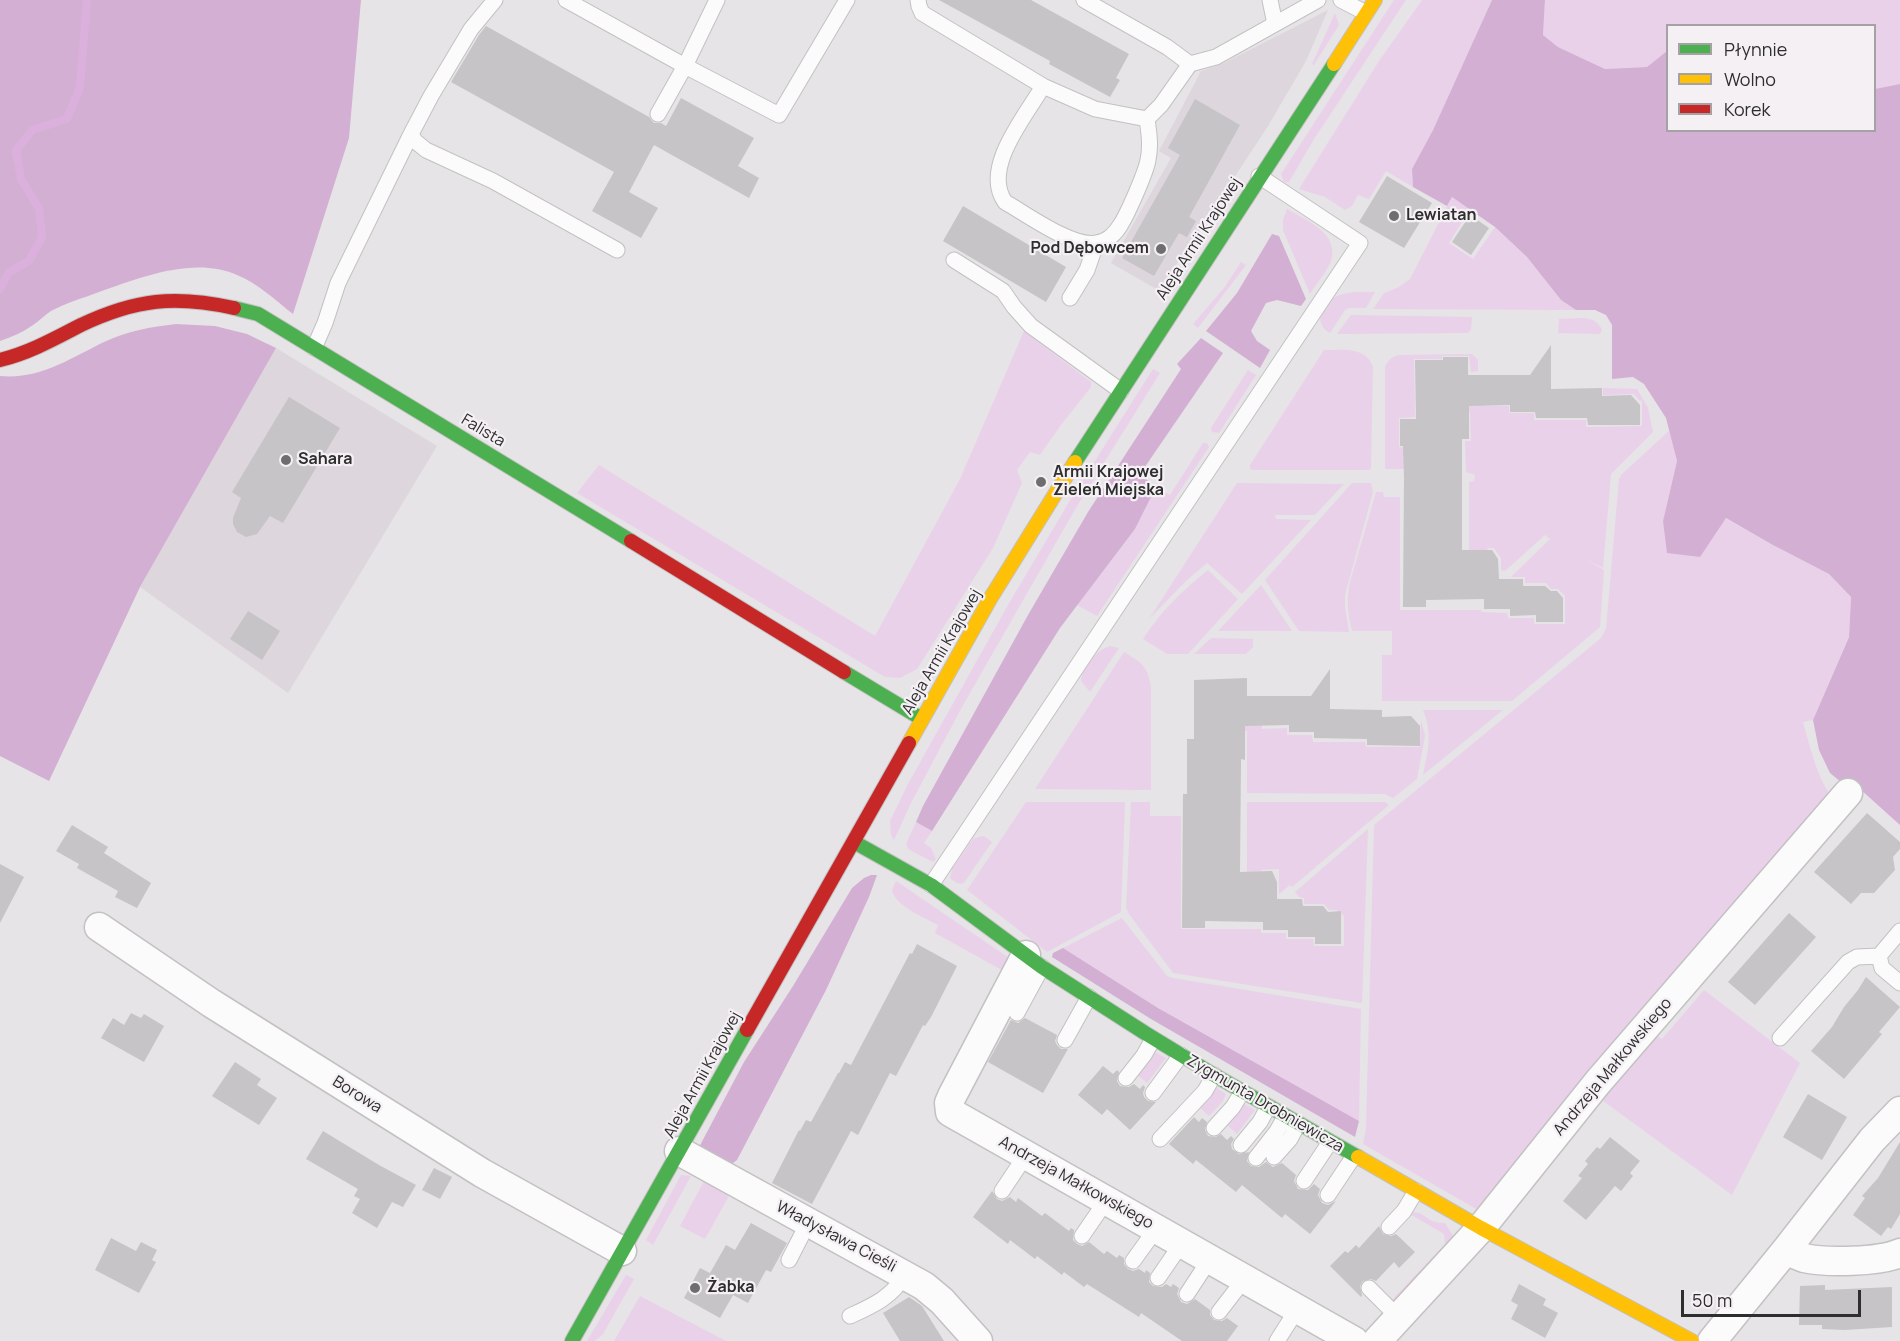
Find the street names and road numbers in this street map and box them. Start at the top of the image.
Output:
street label: Aleja Armii Krajowej [1152,174,1246,304]
street label: Falista [458,410,508,452]
street label: Aleja Armii Krajowej [898,586,986,718]
street label: Andrzeja Małkowskiego [1550,994,1676,1140]
street label: Aleja Armii Krajowej [660,1008,746,1142]
street label: Zygmunta Drobniewicza [1183,1051,1347,1157]
street label: Borowa [329,1072,385,1118]
street label: Andrzeja Małkowskiego [995,1132,1157,1234]
street label: Władysława Cieśli [773,1197,899,1277]

